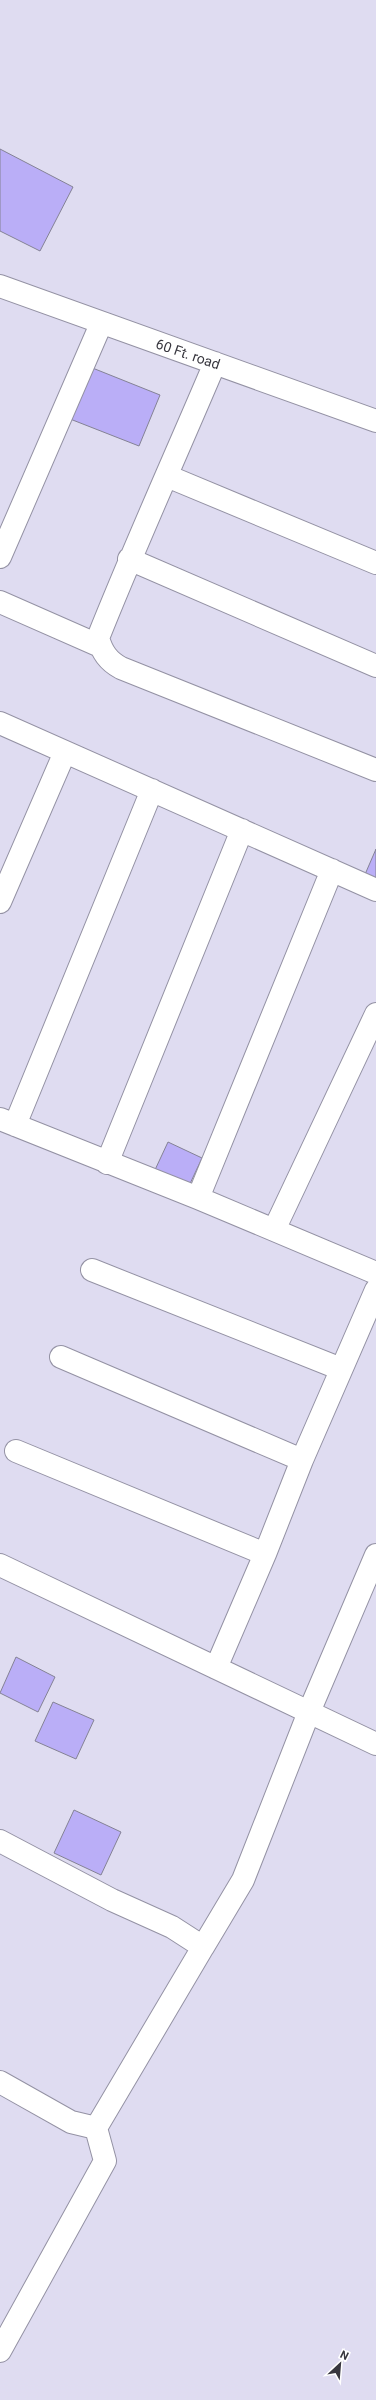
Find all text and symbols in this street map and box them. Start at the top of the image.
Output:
street label: 60 Ft. road [154,336,222,372]
north arrow [320,2344,360,2384]
text: N [338,2348,351,2363]

